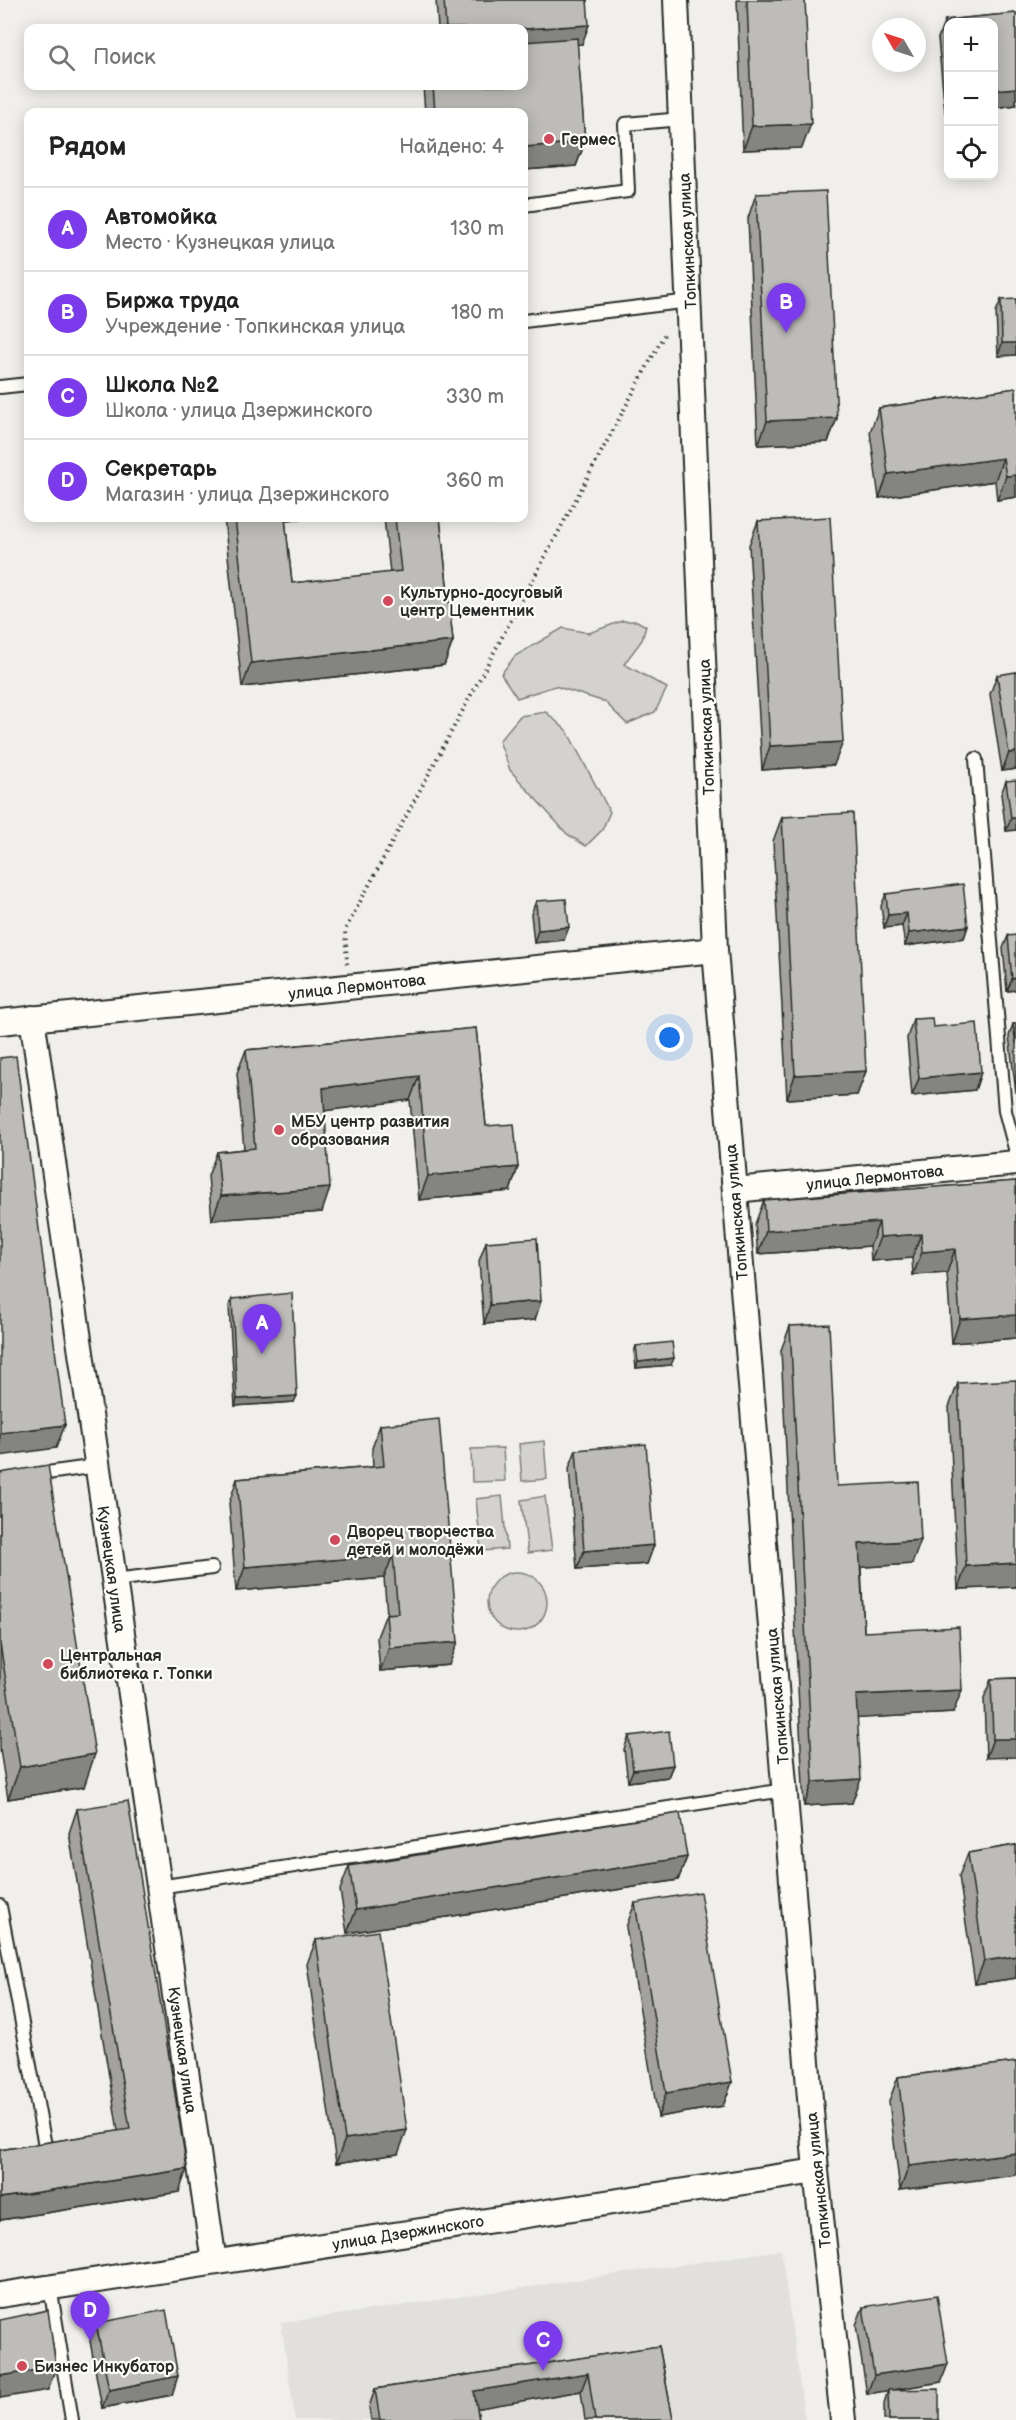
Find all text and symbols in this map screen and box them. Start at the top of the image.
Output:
north arrow [872,18,926,72]
map controls [944,18,998,180]
button: + [944,18,998,72]
search box [24,24,528,90]
icon: search [45,41,78,74]
text: Поиск [93,44,156,71]
button: − [944,72,998,126]
button: locate [944,126,998,180]
place label: Гермес [561,131,616,150]
text: Рядом [48,132,126,163]
marker: Гермес [542,132,556,146]
text: Найдено: 4 [399,135,504,159]
street label: Топкинская улица [675,172,702,310]
text: Автомойка [105,204,217,231]
text: A [61,217,74,241]
text: 130 m [450,217,504,241]
text: Место · Кузнецкая улица [105,231,335,255]
pin: B [766,284,806,333]
text: Биржа труда [105,288,239,315]
text: B [60,301,75,325]
text: 180 m [451,301,504,325]
text: Учреждение · Топкинская улица [105,315,405,339]
text: Школа №2 [105,372,219,399]
text: C [60,385,75,409]
text: 330 m [446,385,504,409]
text: Школа · улица Дзержинского [105,399,372,423]
text: Секретарь [105,456,217,483]
text: D [61,469,74,493]
text: 360 m [446,469,504,493]
text: Магазин · улица Дзержинского [105,483,389,507]
place label: Культурно-досуговый центр Цементник [400,584,563,621]
marker: Культурно-досуговый центр Цементник [381,594,395,608]
street label: Топкинская улица [696,658,719,795]
street label: улица Лермонтова [288,971,427,1004]
your location [655,1023,684,1052]
place label: МБУ центр развития образования [291,1113,449,1150]
marker: МБУ центр развития образования [272,1123,286,1137]
street label: Топкинская улица [722,1143,753,1281]
street label: улица Лермонтова [806,1162,945,1195]
pin: A [242,1304,282,1354]
street label: Кузнецкая улица [92,1505,129,1634]
place label: Дворец творчества детей и молодёжи [346,1523,495,1560]
marker: Дворец творчества детей и молодёжи [328,1533,342,1547]
street label: Топкинская улица [763,1627,794,1765]
place label: Центральная библиотека г. Топки [60,1647,212,1684]
marker: Центральная библиотека г. Топки [41,1657,55,1671]
street label: Кузнецкая улица [163,1986,200,2115]
street label: Топкинская улица [803,2110,836,2249]
street label: улица Дзержинского [331,2212,485,2255]
pin: D [70,2292,110,2341]
pin: C [524,2322,562,2371]
place label: Бизнес Инкубатор [34,2358,175,2377]
marker: Бизнес Инкубатор [15,2359,29,2373]

